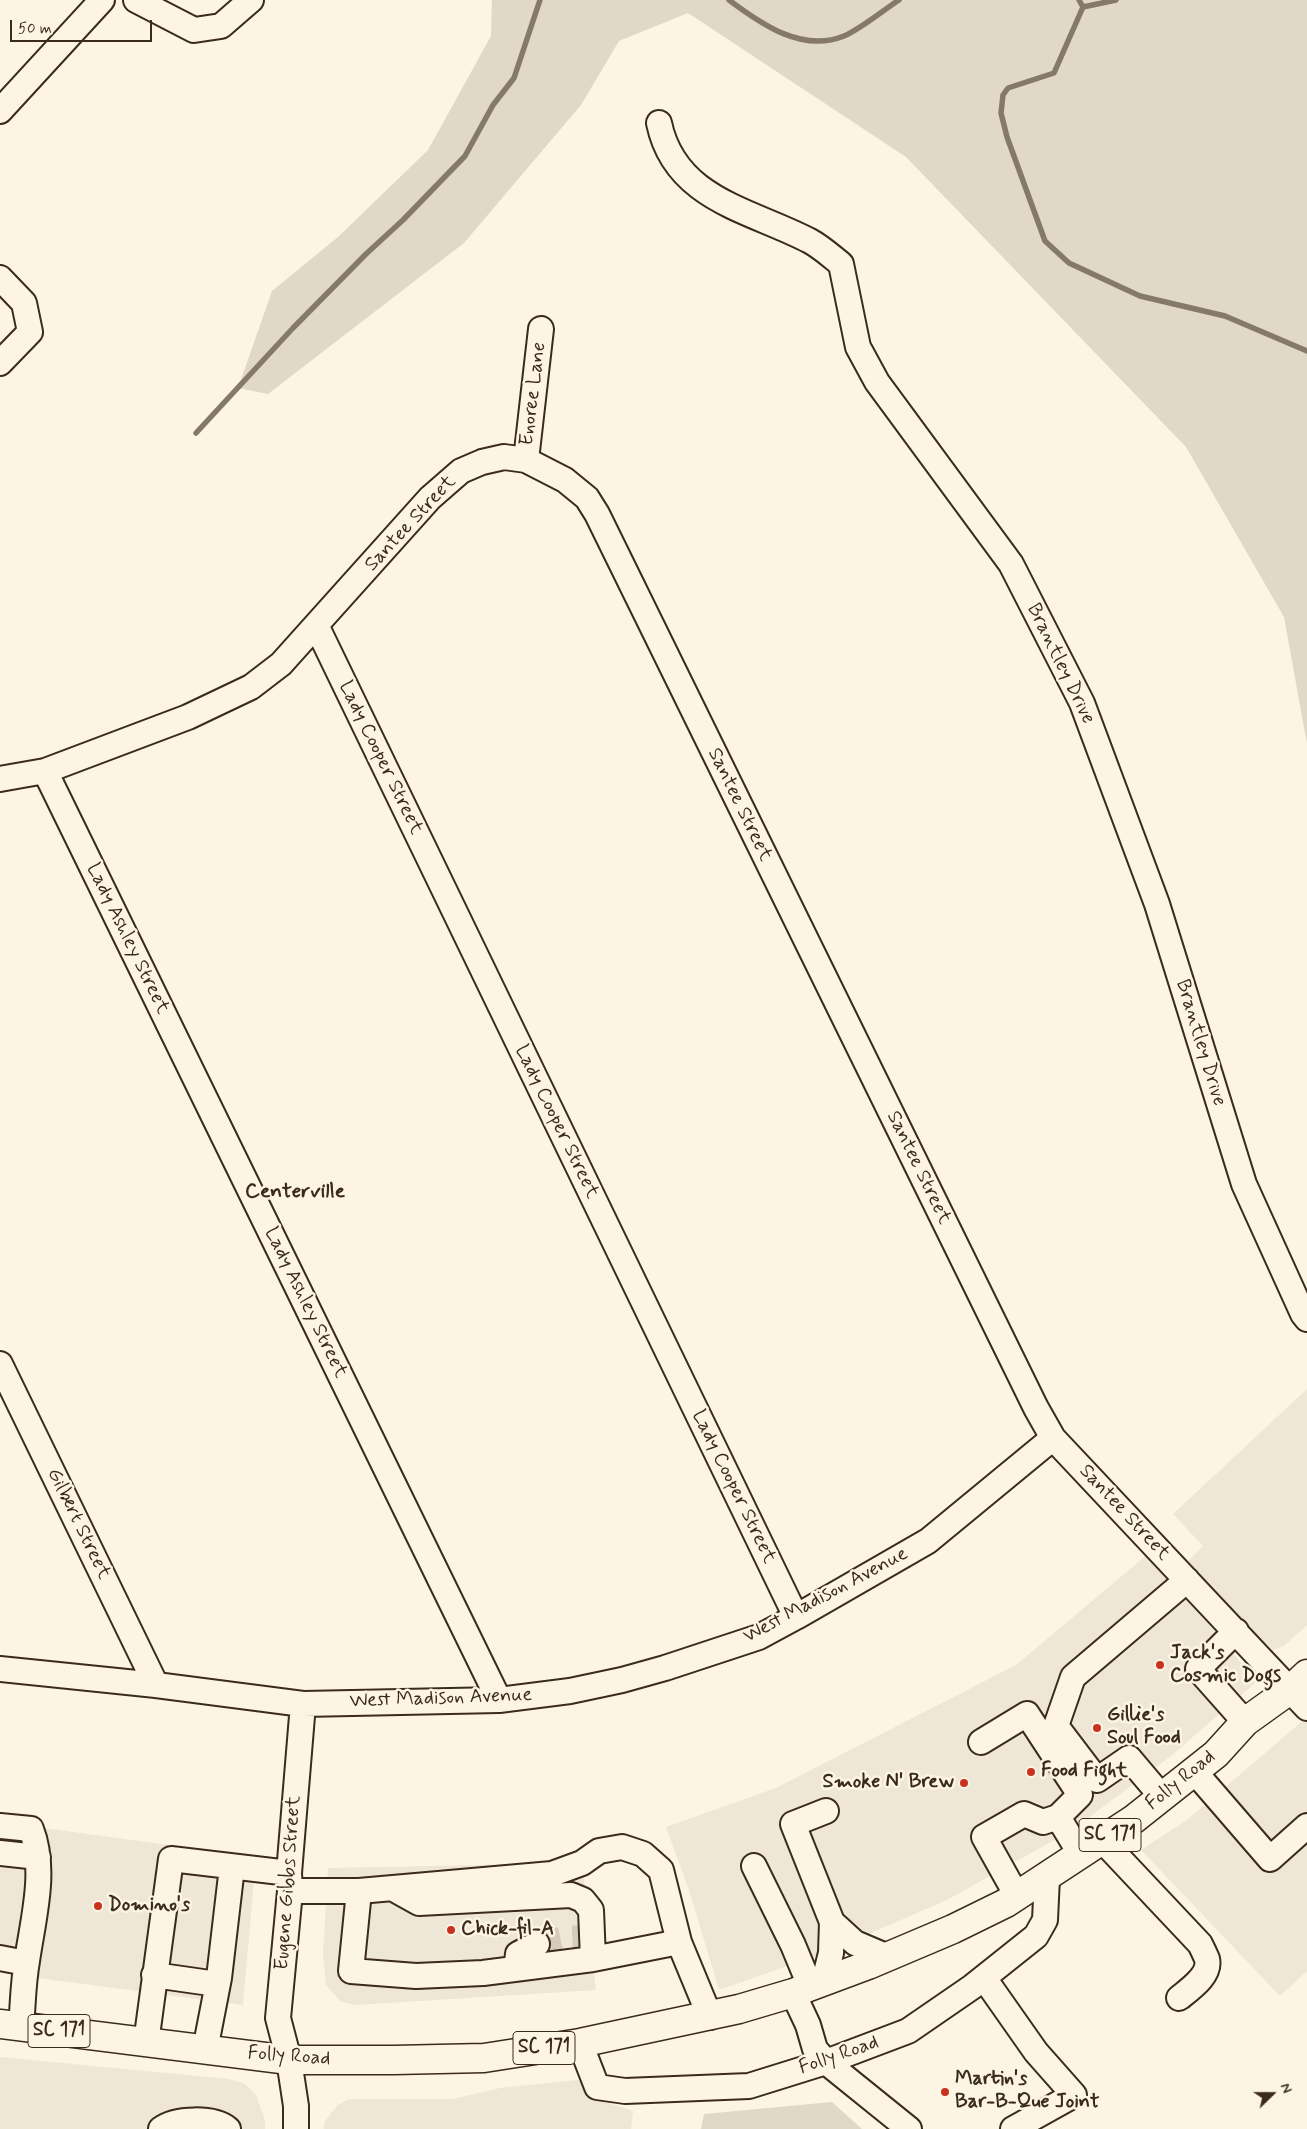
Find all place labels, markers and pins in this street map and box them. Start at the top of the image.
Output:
place label: Jack's Cosmic Dogs [1170,1642,1281,1689]
marker: Jack's Cosmic Dogs [1154,1659,1166,1671]
place label: Gillie's Soul Food [1107,1704,1181,1751]
marker: Gillie's Soul Food [1091,1722,1103,1734]
place label: Food Fight [1041,1760,1128,1784]
marker: Food Fight [1025,1766,1037,1778]
place label: Smoke N' Brew [823,1771,954,1795]
marker: Smoke N' Brew [958,1777,970,1789]
place label: Domino's [108,1894,190,1918]
marker: Domino's [92,1900,104,1912]
place label: Chick-fil-A [461,1918,554,1942]
marker: Chick-fil-A [445,1924,457,1936]
place label: Martin's Bar-B-Que Joint [955,2068,1099,2115]
marker: Martin's Bar-B-Que Joint [939,2086,951,2098]

